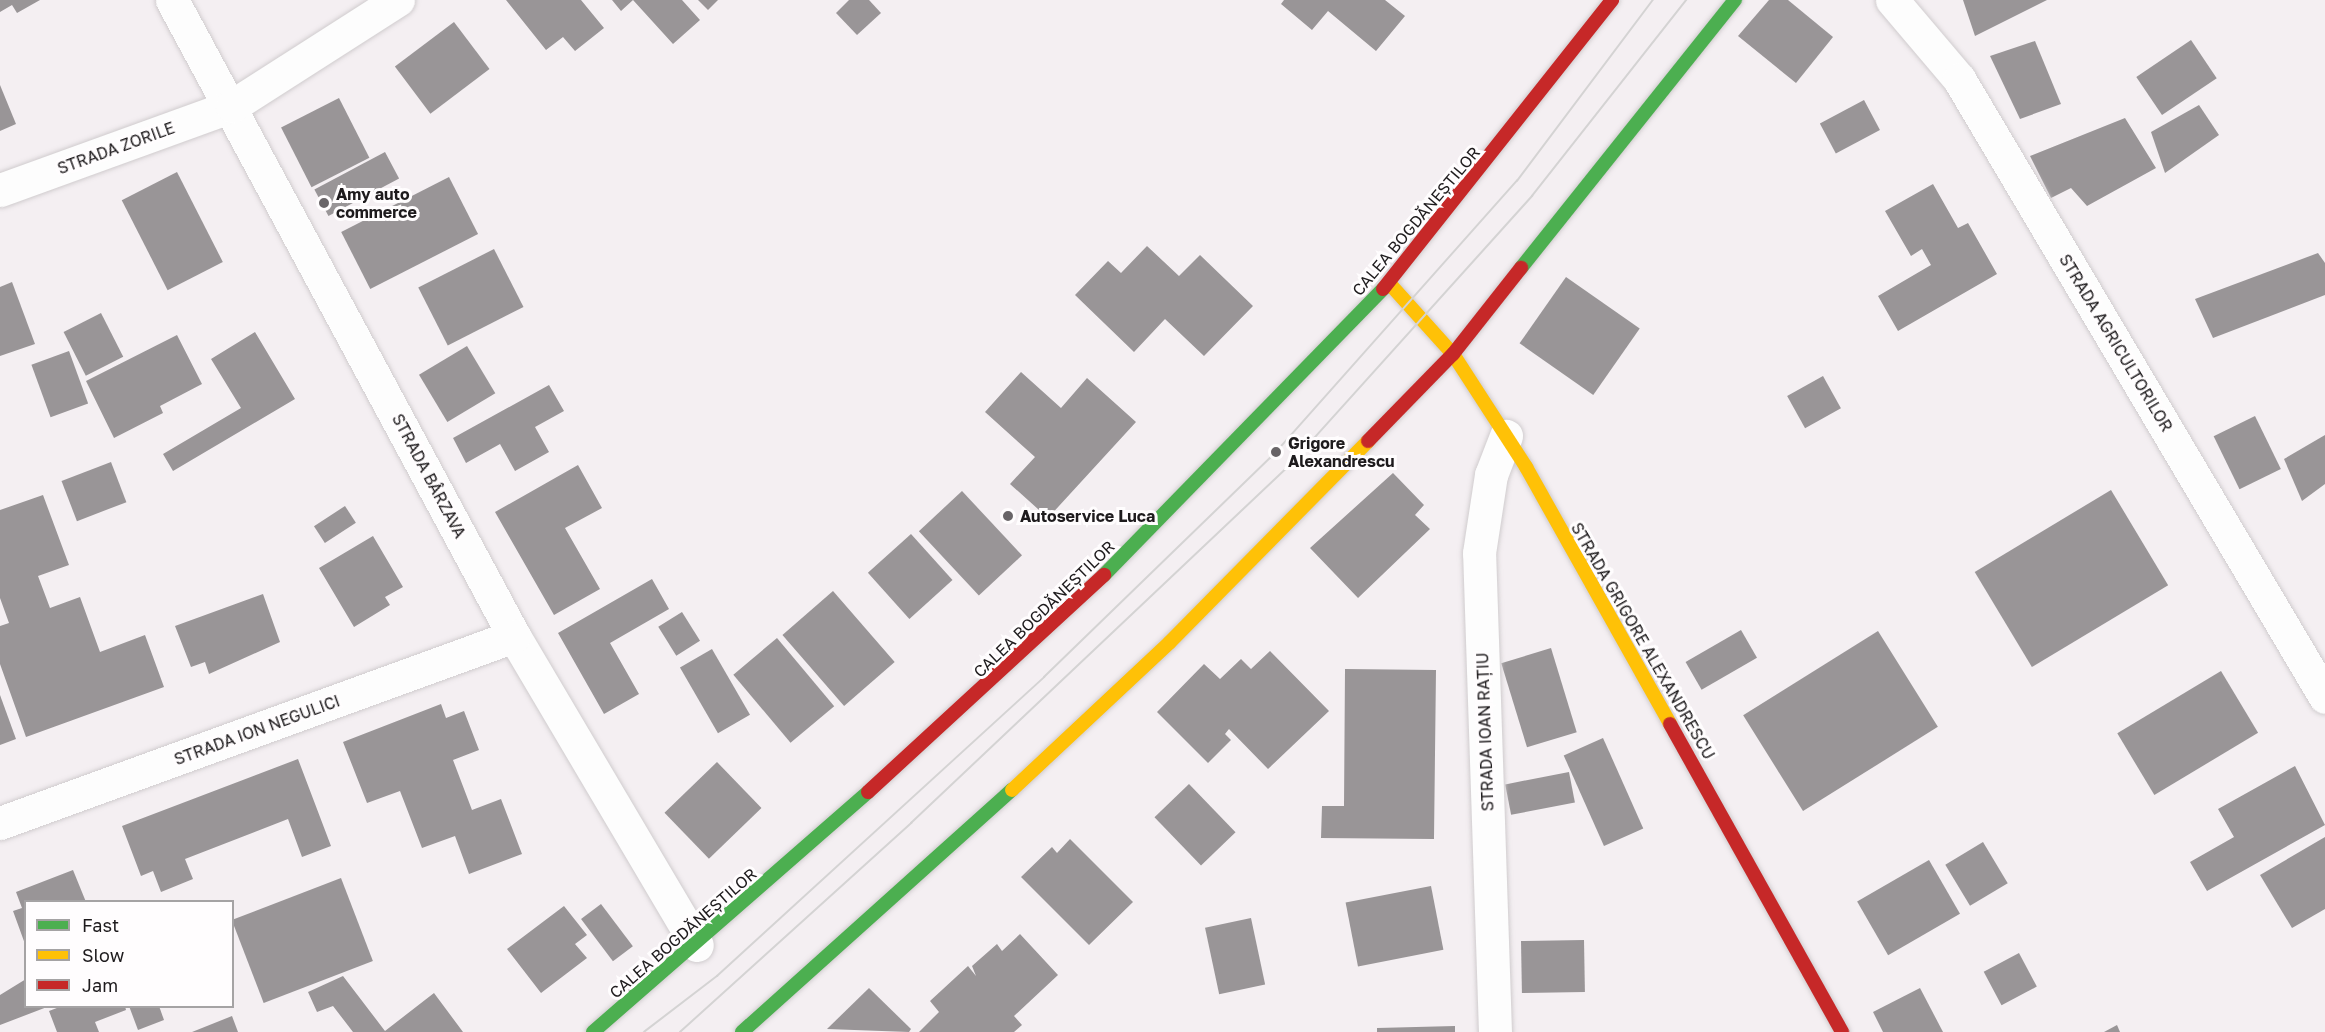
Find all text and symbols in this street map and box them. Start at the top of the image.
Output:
street label: STRADA ZORILE [55,118,177,178]
street label: CALEA BOGDĂNEȘTILOR [1348,143,1484,299]
place label: Amy auto commerce [336,184,417,222]
marker: Amy auto commerce [317,196,331,210]
street label: STRADA AGRICULTORILOR [2055,251,2177,435]
street label: STRADA BÂRZAVA [388,411,470,541]
place label: Grigore Alexandrescu [1288,433,1395,471]
marker: Grigore Alexandrescu [1269,445,1283,459]
place label: Autoservice Luca [1020,506,1155,526]
marker: Autoservice Luca [1001,509,1015,523]
street label: STRADA GRIGORE ALEXANDRESCU [1567,519,1719,763]
street label: CALEA BOGDĂNEȘTILOR [970,537,1118,681]
street label: STRADA IOAN RAȚIU [1473,652,1497,812]
street label: STRADA ION NEGULICI [171,691,343,769]
street label: CALEA BOGDĂNEȘTILOR [606,864,760,1002]
legend [24,900,234,1008]
text: Fast [82,914,119,936]
text: Slow [82,944,124,966]
text: Jam [82,974,118,996]

